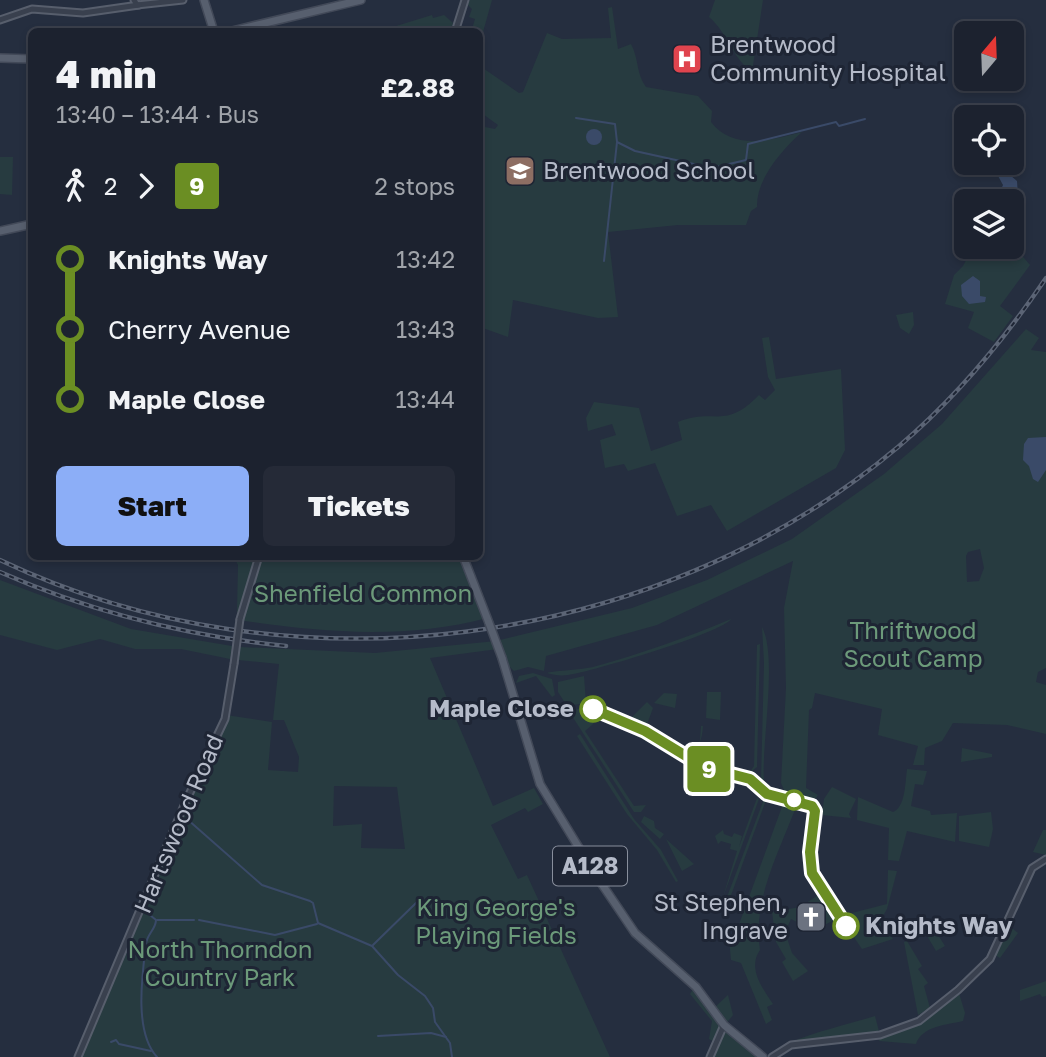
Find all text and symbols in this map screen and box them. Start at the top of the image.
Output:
north arrow [954,21,1024,91]
map controls [954,21,1024,259]
place label: Brentwood Community Hospital [710,29,946,86]
hospital icon: Brentwood Community Hospital [670,42,704,76]
text: 4 min [56,51,157,96]
text: £2.88 [380,72,455,103]
text: 13:40 – 13:44 · Bus [56,100,259,128]
button: locate [954,105,1024,175]
school or university icon: Brentwood School [503,154,537,188]
place label: Brentwood School [543,155,755,184]
icon: walk [56,167,94,205]
icon: forward [127,167,165,205]
text: 9 [189,171,205,200]
text: 2 [104,172,117,200]
text: 2 stops [374,172,455,200]
button: layers [954,189,1024,259]
text: Knights Way [108,244,268,275]
text: 13:42 [396,245,455,273]
text: Cherry Avenue [108,314,291,345]
text: 13:43 [396,315,455,343]
text: Maple Close [108,384,265,415]
text: 13:44 [395,385,455,413]
button: Start [56,466,249,546]
button: Tickets [263,466,455,546]
park label: Shenfield Common [254,578,472,607]
park label: Thriftwood Scout Camp [844,615,982,672]
place label: Maple Close [429,693,574,722]
marker: Maple Close [580,696,606,722]
street label: Hartswood Road [127,730,228,917]
line badge: 9 [686,746,732,792]
text: 9 [701,754,717,783]
unlabelled marker [784,790,804,810]
road number: A128 [553,846,627,886]
place label: St Stephen, Ingrave [654,887,788,944]
park label: King George's Playing Fields [415,892,577,949]
church icon: St Stephen, Ingrave [794,900,828,934]
place label: Knights Way [865,910,1013,939]
marker: Knights Way [833,913,859,939]
park label: North Thorndon Country Park [128,934,312,991]

